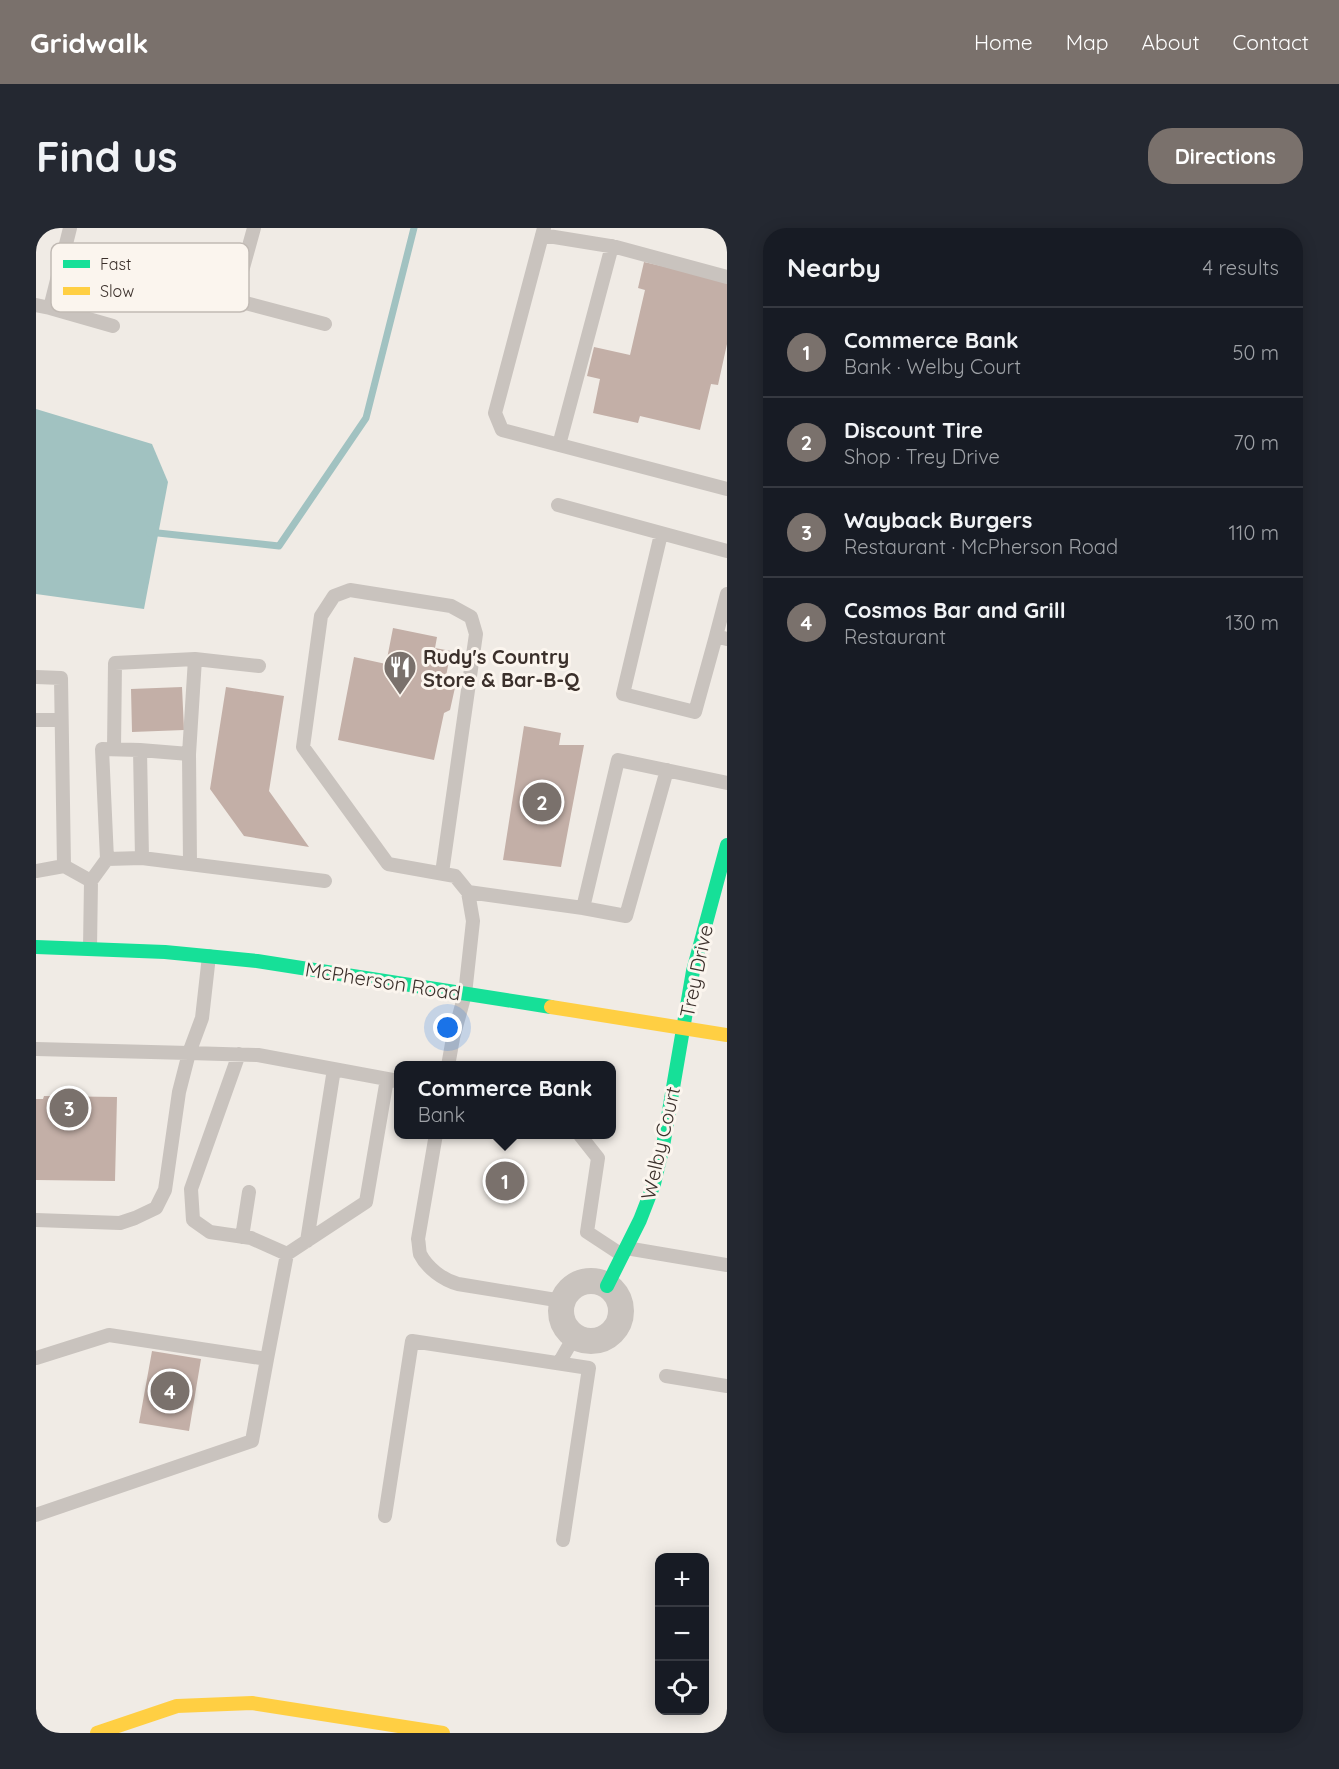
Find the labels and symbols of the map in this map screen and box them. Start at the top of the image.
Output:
legend [51,243,249,312]
text: Fast [100,254,131,274]
text: Slow [100,281,134,301]
place label: Rudy's Country Store & Bar-B-Q [423,644,580,692]
restaurant icon: Rudy's Country Store & Bar-B-Q [382,649,418,696]
pin: 2 [522,780,562,824]
street label: Trey Drive [674,922,718,1020]
street label: McPherson Road [303,956,463,1006]
your location [433,1013,462,1042]
street label: Welby Court [635,1084,685,1202]
pin: 3 [50,1086,88,1130]
pin: 1 [486,1158,524,1204]
pin: 4 [150,1368,190,1414]

